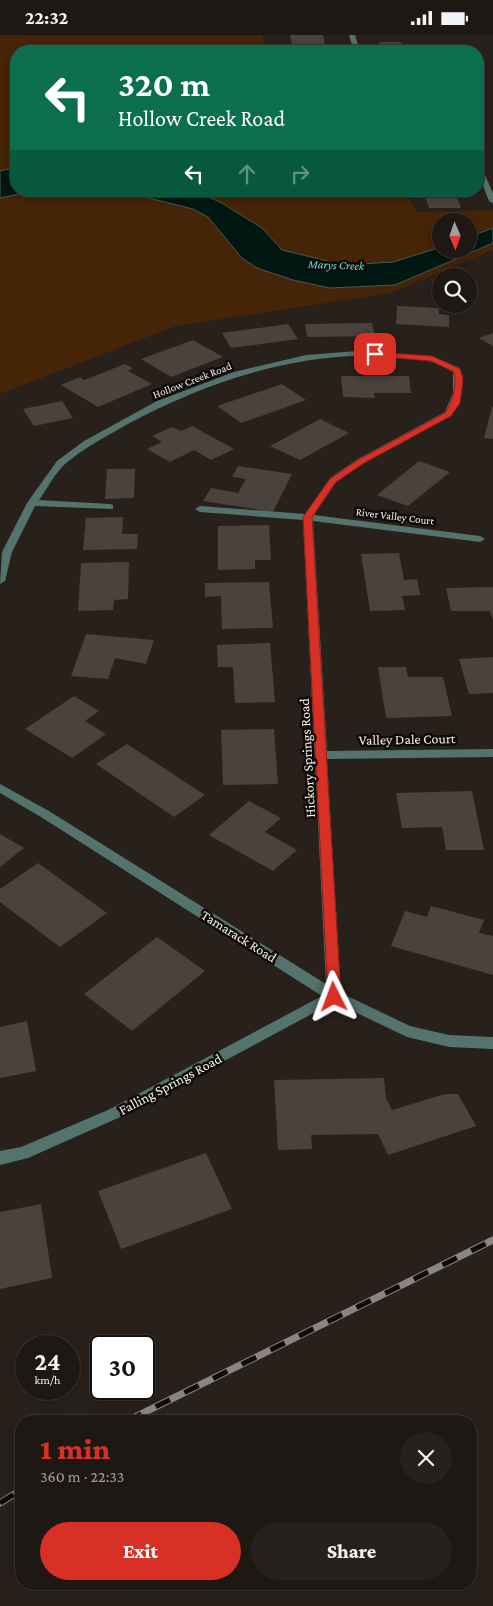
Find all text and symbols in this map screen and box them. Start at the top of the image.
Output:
text: 22:32 [25,7,68,28]
icon: left [35,65,100,130]
text: 320 m [118,65,210,104]
text: Hollow Creek Road [118,106,285,131]
icon: left [180,160,208,188]
icon: ahead [233,160,261,188]
icon: right [286,160,314,188]
north arrow [432,213,478,257]
map controls [432,213,477,313]
water label: Marys Creek [307,257,365,273]
button: search [432,268,477,313]
pin [354,333,396,375]
icon: arrive [361,340,389,368]
street label: Hollow Creek Road [151,359,233,401]
street label: River Valley Court [355,505,435,528]
street label: Hickory Springs Road [296,697,318,818]
street label: Valley Dale Court [358,730,456,748]
street label: Tamarack Road [198,906,280,966]
position arrow [307,970,359,1022]
street label: Falling Springs Road [116,1050,225,1118]
speed limit sign: 30 [90,1335,155,1400]
text: 24 [34,1348,61,1375]
text: km/h [35,1373,60,1387]
text: 1 min [40,1432,110,1465]
button: close [400,1432,452,1484]
text: 360 m · 22:33 [40,1468,124,1485]
button: Exit [40,1522,241,1580]
button: Share [251,1522,452,1580]

